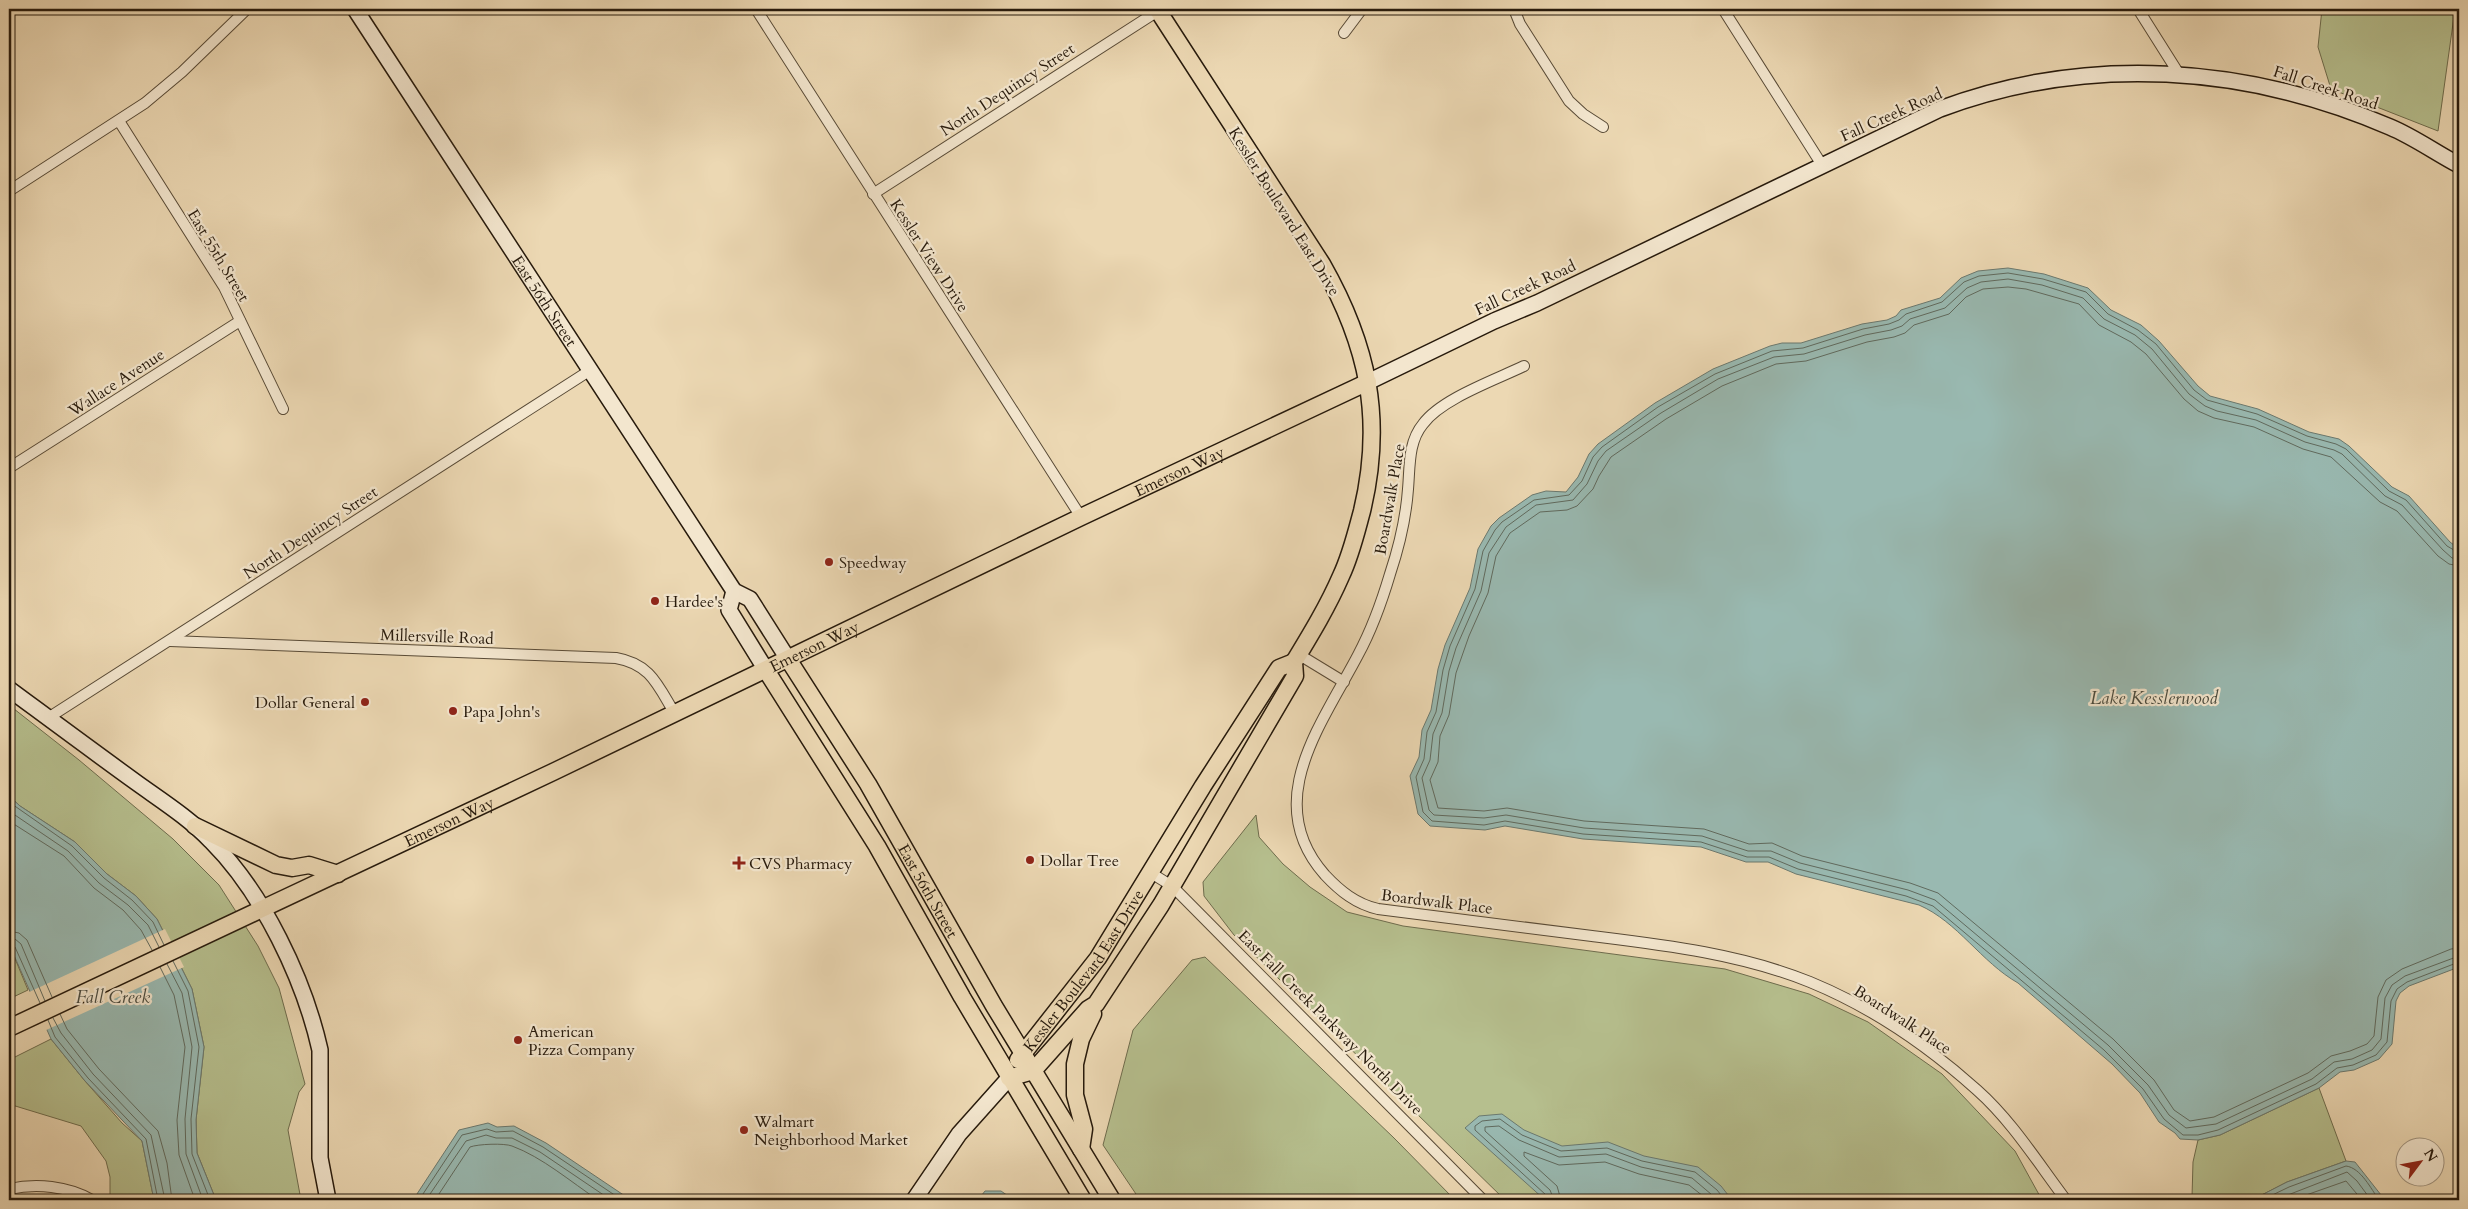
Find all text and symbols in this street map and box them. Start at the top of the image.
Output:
street label: North Dequincy Street [936,38,1079,142]
street label: Fall Creek Road [2270,61,2381,115]
street label: Fall Creek Road [1837,82,1946,147]
street label: Kessler Boulevard East Drive [1223,123,1345,300]
street label: Kessler View Drive [884,195,974,316]
street label: East 55th Street [182,205,254,306]
street label: East 56th Street [506,251,582,351]
street label: Fall Creek Road [1471,255,1580,321]
street label: Wallace Avenue [63,344,169,423]
street label: Emerson Way [1131,441,1229,502]
street label: Boardwalk Place [1369,442,1411,556]
street label: North Dequincy Street [239,481,382,585]
place label: Speedway [839,552,907,574]
marker: Speedway [823,556,835,568]
place label: Hardee's [665,591,723,613]
marker: Hardee's [649,595,661,607]
street label: Emerson Way [766,616,863,678]
street label: Millersville Road [380,624,495,650]
water label: Lake Kesslerwood [2090,686,2219,711]
place label: Dollar General [255,692,355,714]
marker: Dollar General [359,696,371,708]
place label: Papa John's [463,701,540,723]
marker: Papa John's [447,705,459,717]
street label: Emerson Way [401,791,498,853]
street label: East 56th Street [892,840,963,942]
place label: Dollar Tree [1040,850,1119,872]
place label: CVS Pharmacy [749,853,853,875]
marker: Dollar Tree [1024,854,1036,866]
marker: CVS Pharmacy [733,857,745,869]
street label: Boardwalk Place [1380,884,1494,920]
street label: Kessler Boulevard East Drive [1018,886,1149,1057]
street label: East Fall Creek Parkway North Drive [1233,925,1428,1120]
street label: Boardwalk Place [1849,980,1956,1060]
water label: Fall Creek [76,985,150,1010]
place label: American Pizza Company [528,1021,635,1061]
marker: American Pizza Company [512,1034,524,1046]
place label: Walmart Neighborhood Market [753,1111,908,1151]
marker: Walmart Neighborhood Market [738,1124,750,1136]
north arrow [2396,1136,2446,1186]
text: N [2419,1145,2442,1166]

